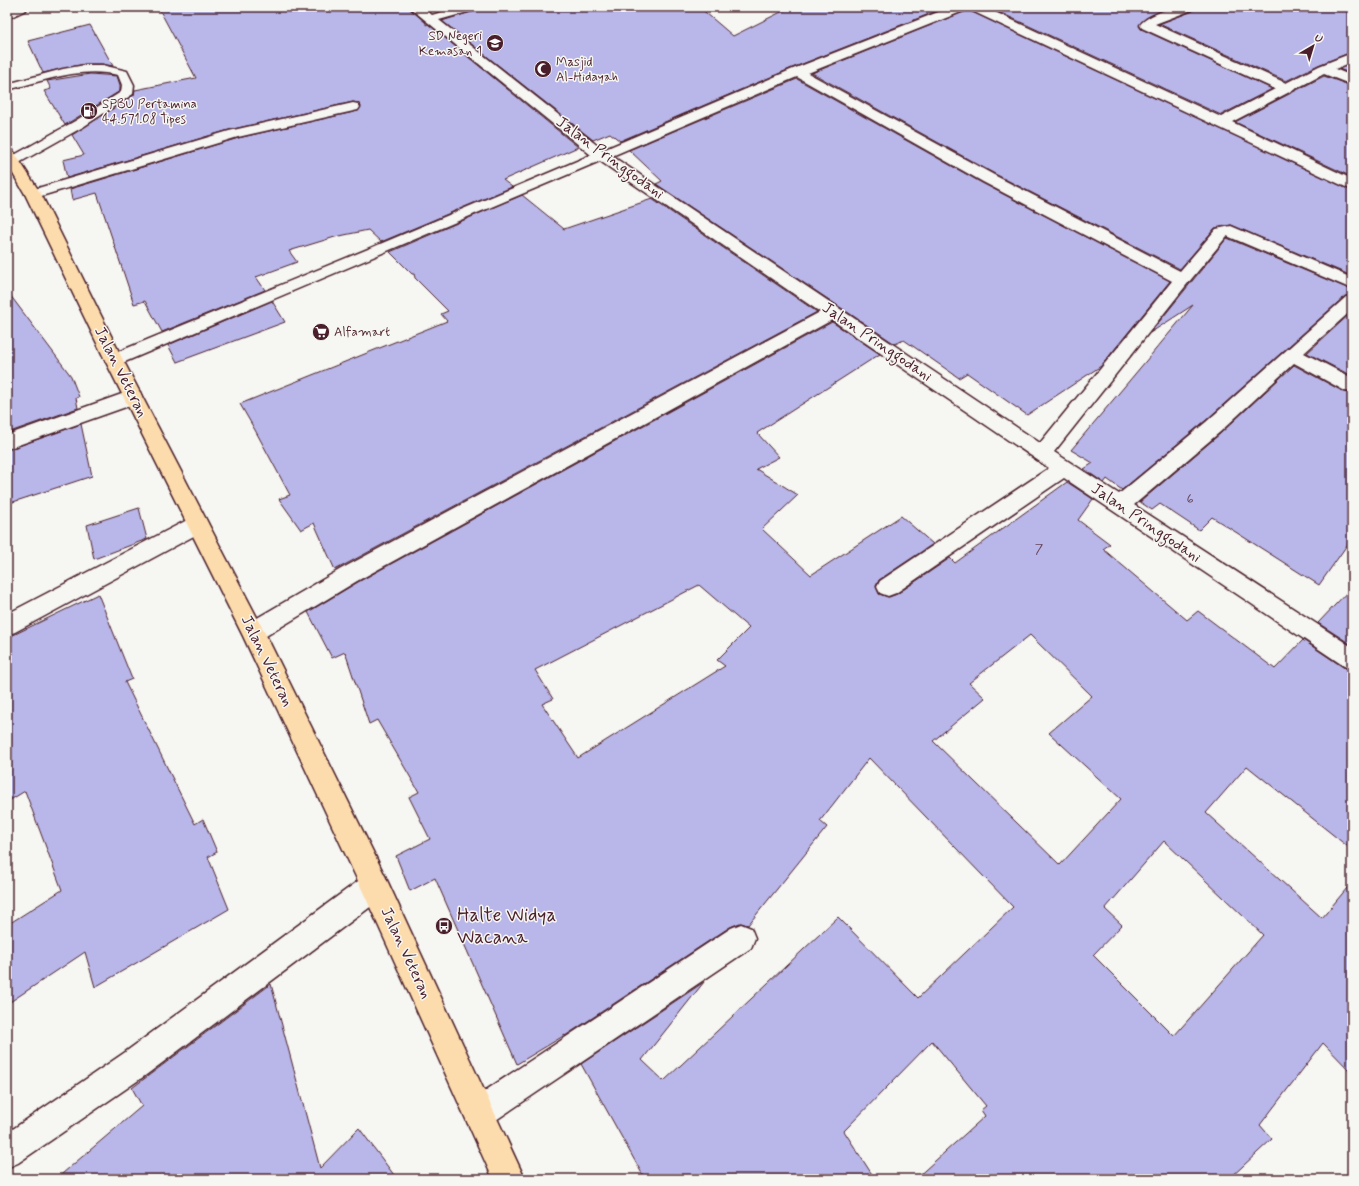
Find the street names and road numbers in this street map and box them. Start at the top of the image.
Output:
street label: Jalan Pringgodani [551,112,669,205]
street label: Jalan Pringgodani [817,297,937,388]
street label: Jalan Veteran [89,323,153,421]
street label: Jalan Pringgodani [1086,478,1206,569]
street label: Jalan Veteran [236,612,298,710]
street label: Jalan Veteran [376,904,436,1002]

